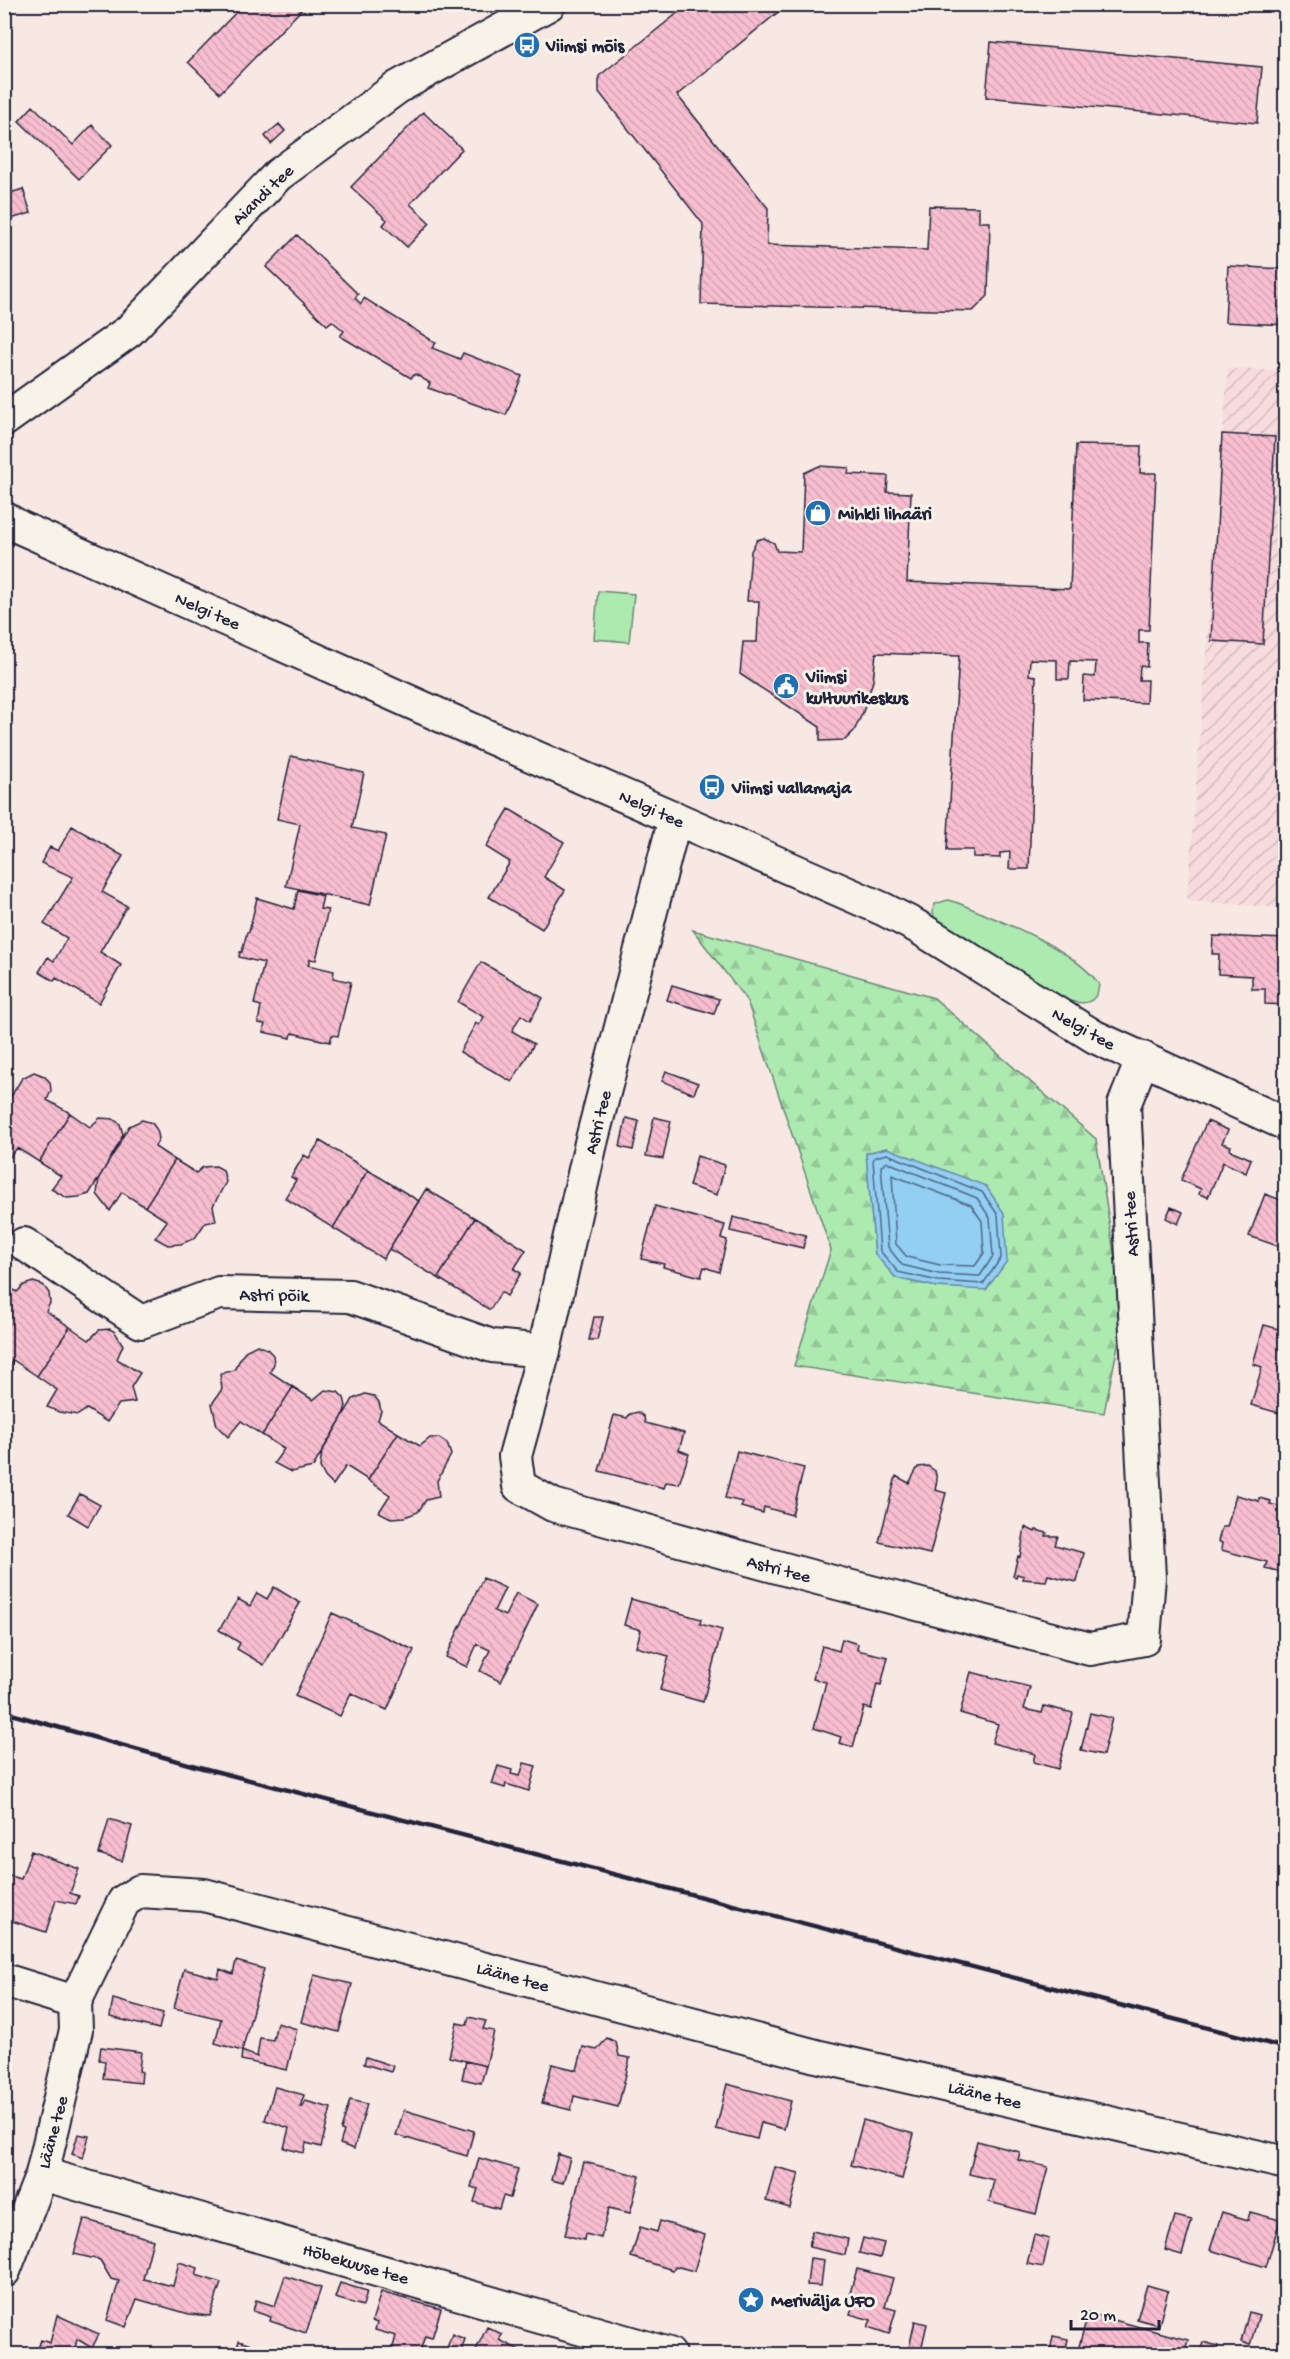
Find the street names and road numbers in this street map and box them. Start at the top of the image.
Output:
street label: Aiandi tee [228,161,299,230]
street label: Nelgi tee [171,589,244,636]
street label: Nelgi tee [615,787,688,834]
street label: Nelgi tee [1047,1004,1119,1057]
street label: Astri tee [581,1088,618,1157]
street label: Astri tee [1120,1190,1145,1257]
street label: Astri põik [239,1285,311,1308]
street label: Astri tee [744,1552,813,1589]
street label: Lääne tee [474,1959,552,1998]
street label: Lääne tee [946,2078,1024,2115]
street label: Lääne tee [35,2093,74,2171]
street label: Hõbekuuse tee [300,2240,411,2291]

